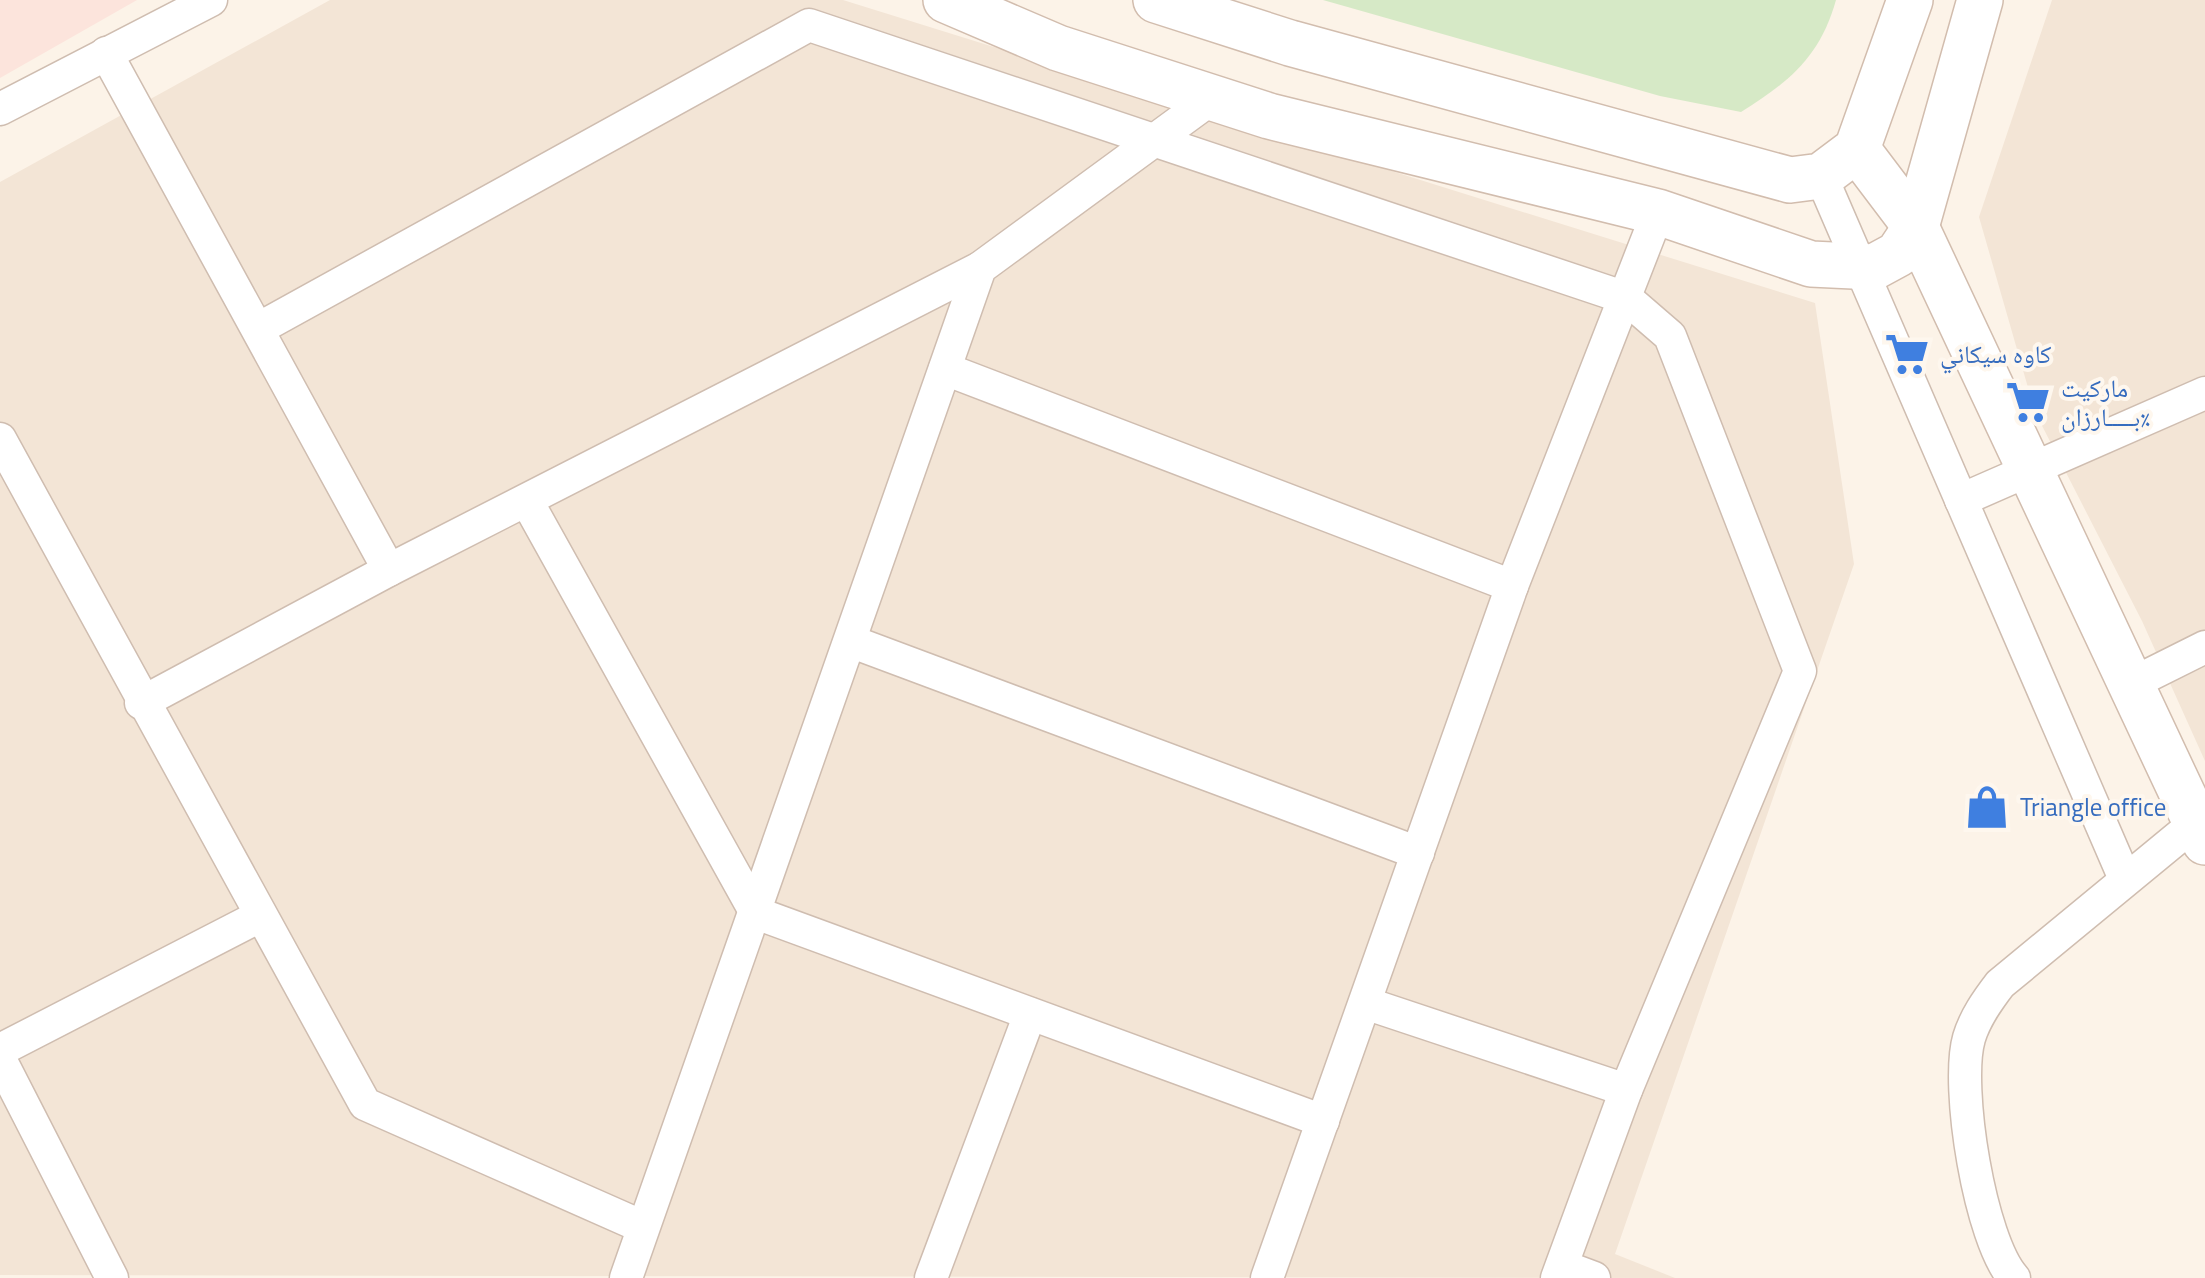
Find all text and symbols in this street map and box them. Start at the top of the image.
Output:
supermarket icon: كاوه سيكاني [1883,330,1931,378]
place label: كاوه سيكاني [1940,335,2051,374]
place label: ماركیت بـــــارزان٪ [2061,369,2150,436]
supermarket icon: ماركیت بـــــارزان٪ [2004,378,2052,426]
shop icon: Triangle office [1963,783,2011,831]
place label: Triangle office [2020,788,2166,826]

